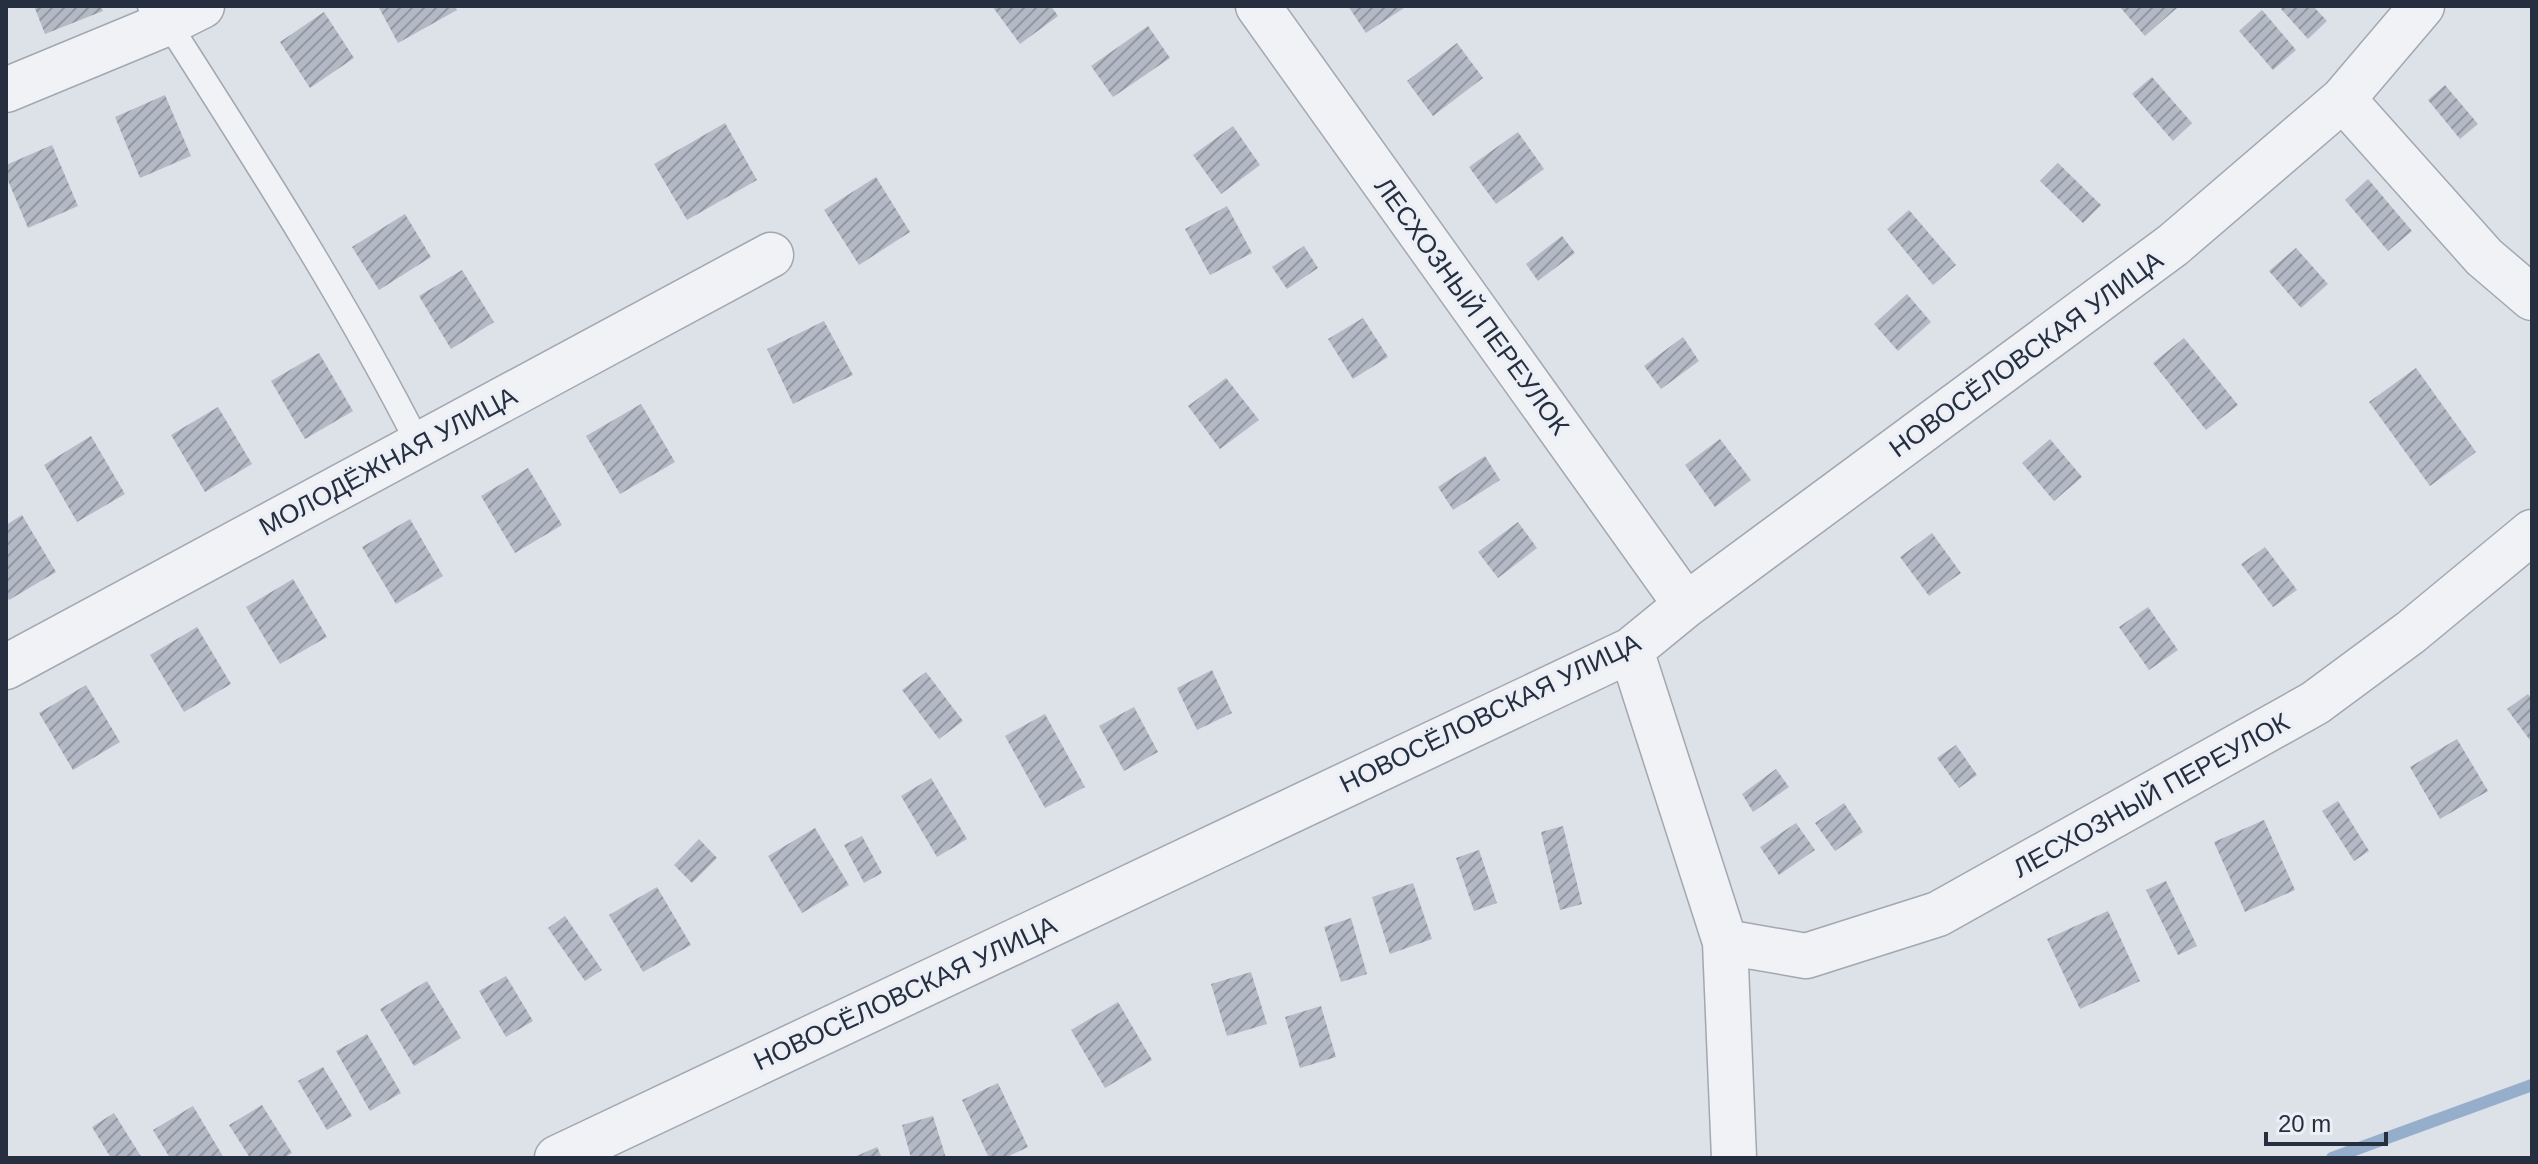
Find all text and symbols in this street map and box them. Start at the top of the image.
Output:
street label: ЛЕСХОЗНЫЙ ПЕРЕУЛОК [1369,172,1575,440]
street label: НОВОСЁЛОВСКАЯ УЛИЦА [1883,244,2169,463]
street label: МОЛОДЁЖНАЯ УЛИЦА [254,380,522,542]
street label: НОВОСЁЛОВСКАЯ УЛИЦА [1335,627,1646,799]
street label: ЛЕСХОЗНЫЙ ПЕРЕУЛОК [2008,707,2294,883]
street label: НОВОСЁЛОВСКАЯ УЛИЦА [749,909,1062,1077]
scale bar [2266,1096,2386,1146]
text: 20 m [2278,1110,2331,1137]

